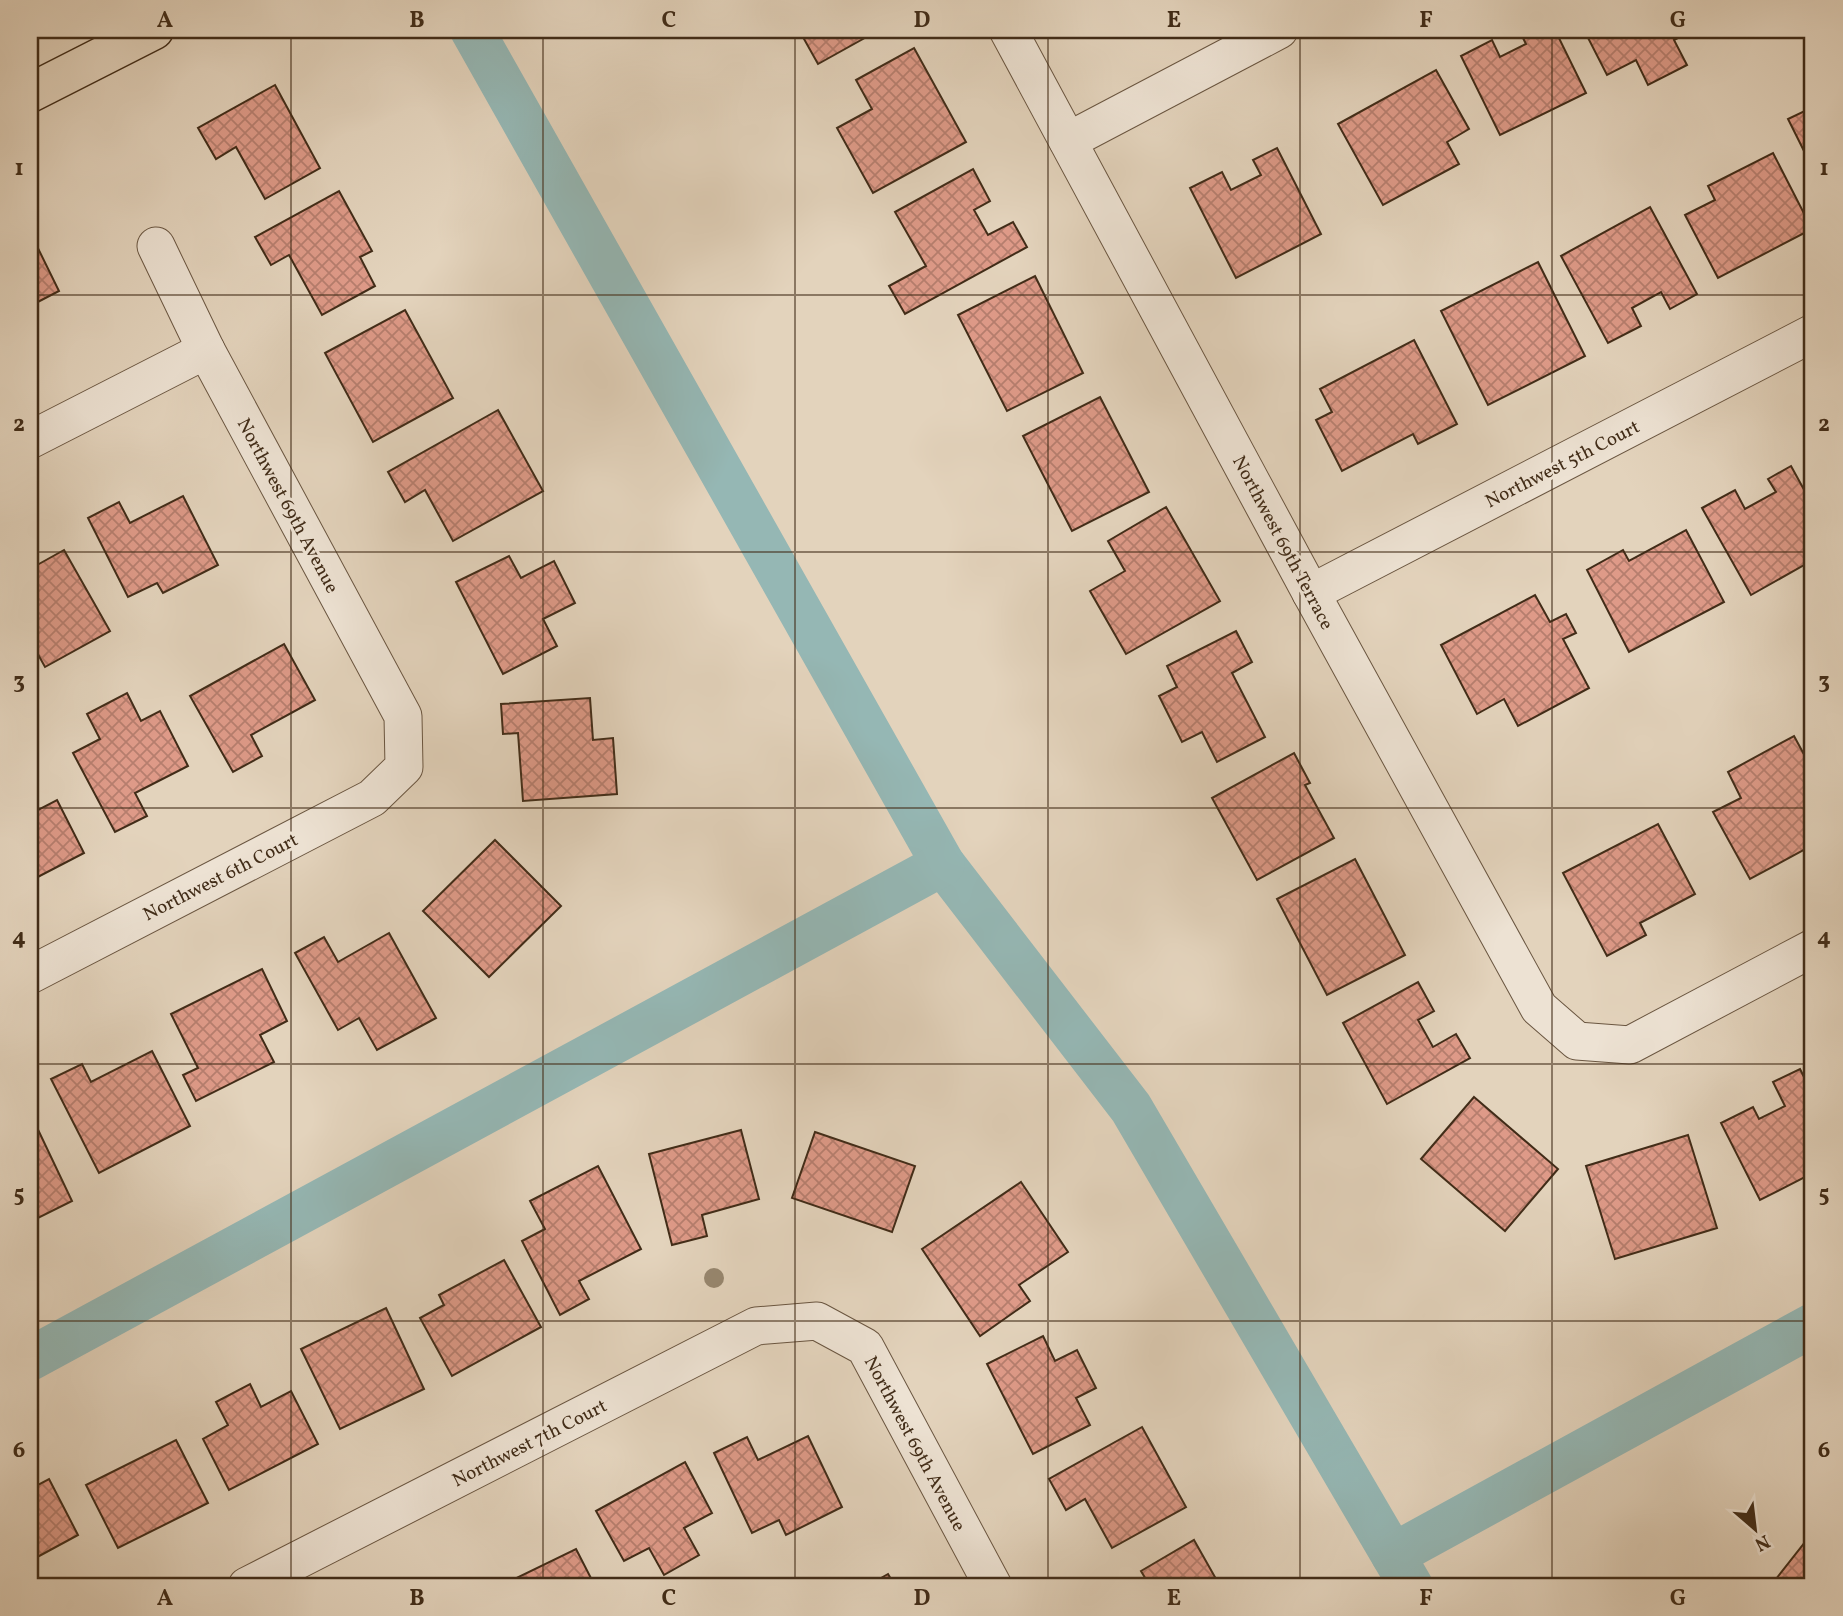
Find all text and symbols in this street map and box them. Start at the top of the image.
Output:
text: A [157,5,173,37]
text: B [409,5,425,37]
text: C [662,5,676,37]
text: D [914,5,931,37]
text: E [1167,5,1181,37]
text: F [1419,5,1433,37]
text: G [1670,5,1686,37]
text: 1 [14,153,24,185]
text: 1 [1819,153,1829,185]
text: 2 [13,409,25,441]
text: 2 [1818,409,1830,441]
street label: Northwest 69th Avenue [230,414,344,598]
street label: Northwest 5th Court [1481,414,1645,515]
street label: Northwest 69th Terrace [1225,451,1339,635]
text: 3 [13,666,25,698]
text: 3 [1818,666,1830,698]
street label: Northwest 6th Court [139,827,303,928]
text: 4 [12,922,26,954]
text: 4 [1817,922,1831,954]
text: 5 [13,1179,25,1211]
text: 5 [1818,1179,1830,1211]
street label: Northwest 69th Avenue [857,1352,971,1536]
street label: Northwest 7th Court [448,1393,612,1494]
text: 6 [13,1435,25,1467]
text: 6 [1818,1435,1830,1467]
north arrow [1720,1494,1790,1564]
text: N [1750,1528,1774,1557]
text: A [157,1583,173,1615]
text: B [409,1583,425,1615]
text: C [662,1583,676,1615]
text: D [914,1583,931,1615]
text: E [1167,1583,1181,1615]
text: F [1419,1583,1433,1615]
text: G [1670,1583,1686,1615]

